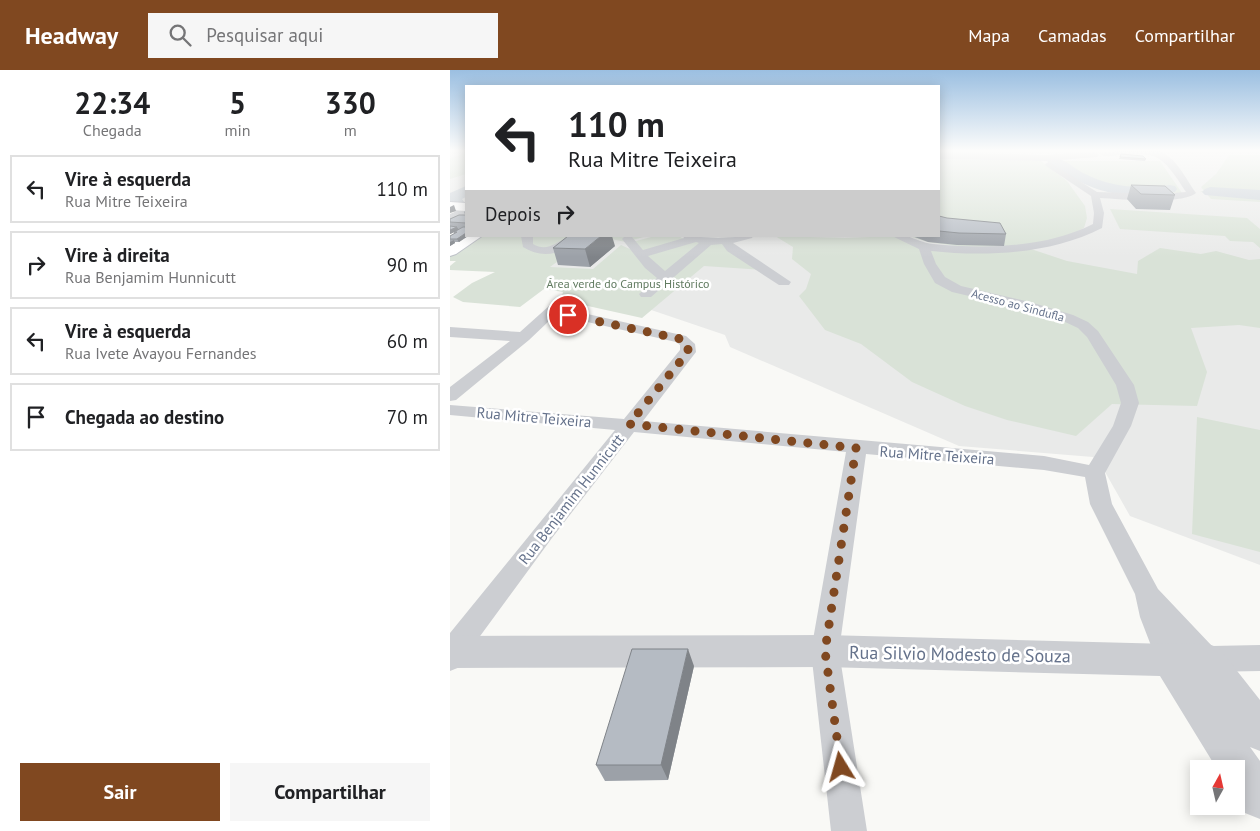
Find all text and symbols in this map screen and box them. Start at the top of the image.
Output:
search box [148,13,498,58]
text: Headway [25,20,118,51]
icon: search [166,21,194,49]
text: Pesquisar aqui [206,23,323,47]
text: Mapa [968,24,1010,47]
text: Camadas [1038,24,1107,47]
text: Compartilhar [1135,24,1235,47]
text: 22:34 [74,83,150,122]
text: 5 [229,83,246,122]
text: 330 [325,83,376,122]
text: 110 m [568,101,665,147]
icon: left [485,105,550,170]
text: Chegada [83,120,142,140]
text: min [225,120,251,140]
text: m [344,120,357,140]
text: Rua Mitre Teixeira [568,145,737,173]
text: Vire à esquerda [65,167,191,191]
icon: left [22,175,50,203]
text: 110 m [376,177,428,201]
text: Rua Mitre Teixeira [65,191,188,211]
icon: right [551,200,579,228]
text: Depois [485,202,541,226]
text: Vire à direita [65,243,170,267]
icon: right [22,251,50,279]
text: 90 m [387,253,428,277]
text: Rua Benjamim Hunnicutt [65,267,236,287]
park label: Área verde do Campus Histórico [547,276,710,291]
street label: Acesso ao Sindufla [970,285,1066,325]
pin [547,294,589,336]
icon: arrive [554,301,582,329]
text: Vire à esquerda [65,319,191,343]
icon: left [22,327,50,355]
text: 60 m [387,329,428,353]
text: Rua Ivete Avayou Fernandes [65,343,257,363]
icon: arrive [22,403,50,431]
street label: Rua Mitre Teixeira [476,403,592,431]
text: Chegada ao destino [65,405,224,429]
text: 70 m [387,405,428,429]
street label: Rua Benjamim Hunnicutt [514,430,628,568]
street label: Rua Mitre Teixeira [879,442,995,468]
street label: Rua Silvio Modesto de Souza [849,641,1071,667]
position arrow [814,740,866,792]
north arrow [1190,760,1245,815]
map controls [1190,760,1245,815]
button: Sair [20,763,220,821]
button: Compartilhar [230,763,430,821]

